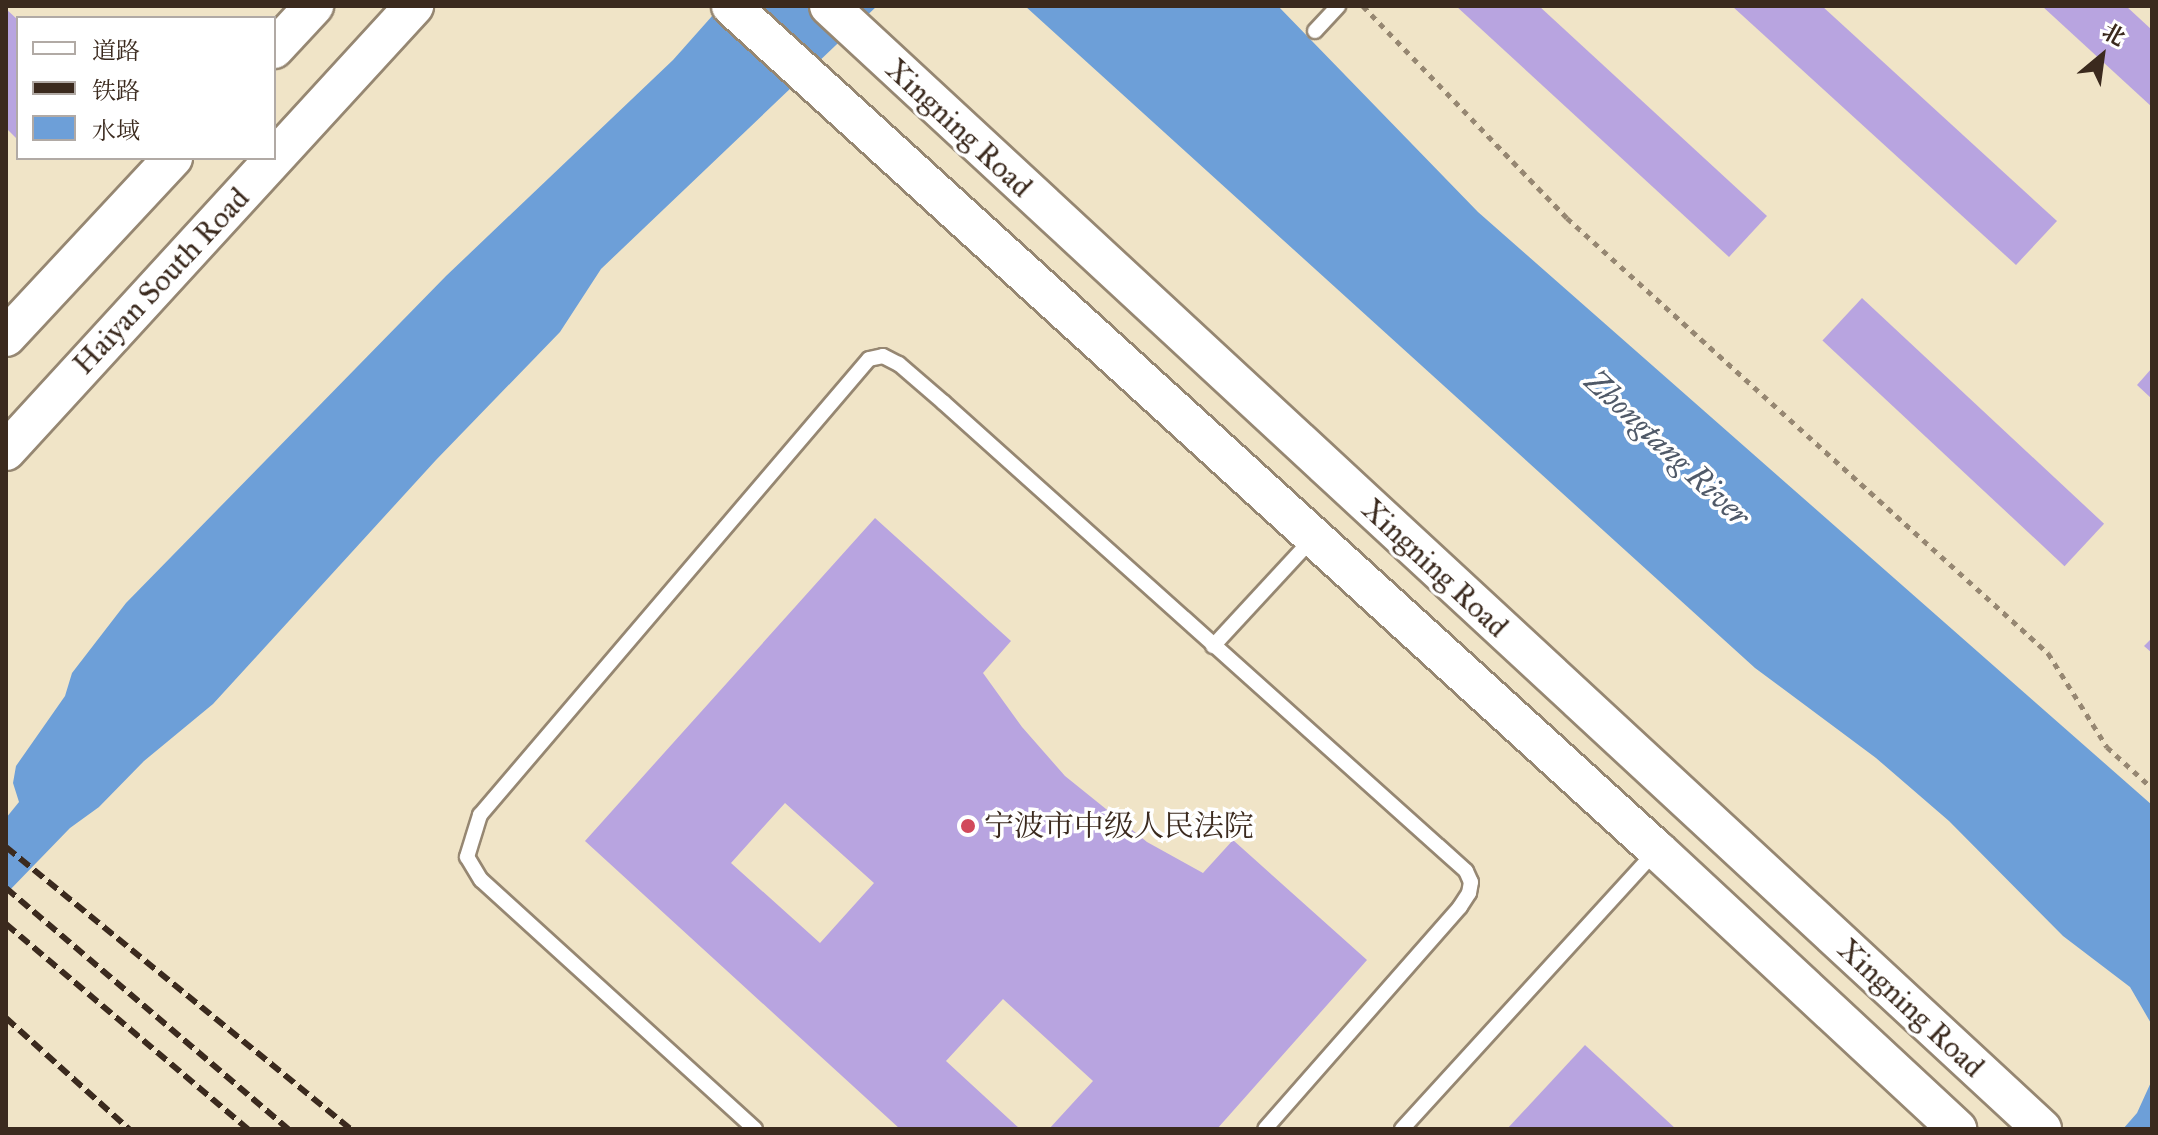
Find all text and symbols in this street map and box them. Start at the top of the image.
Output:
legend [16,16,276,160]
north arrow [2062,16,2142,96]
text: 北 [2098,17,2130,52]
text: 道路 [92,36,140,66]
street label: Xingning Road [878,51,1040,205]
text: 铁路 [92,76,140,106]
text: 水域 [92,116,140,146]
street label: Haiyan South Road [65,180,257,382]
water label: Zhongtang River [1577,363,1757,535]
street label: Xingning Road [1354,491,1516,645]
place label: 宁波市中级人民法院 [984,808,1254,844]
marker: 宁波市中级人民法院 [959,817,977,835]
street label: Xingning Road [1830,931,1992,1085]

